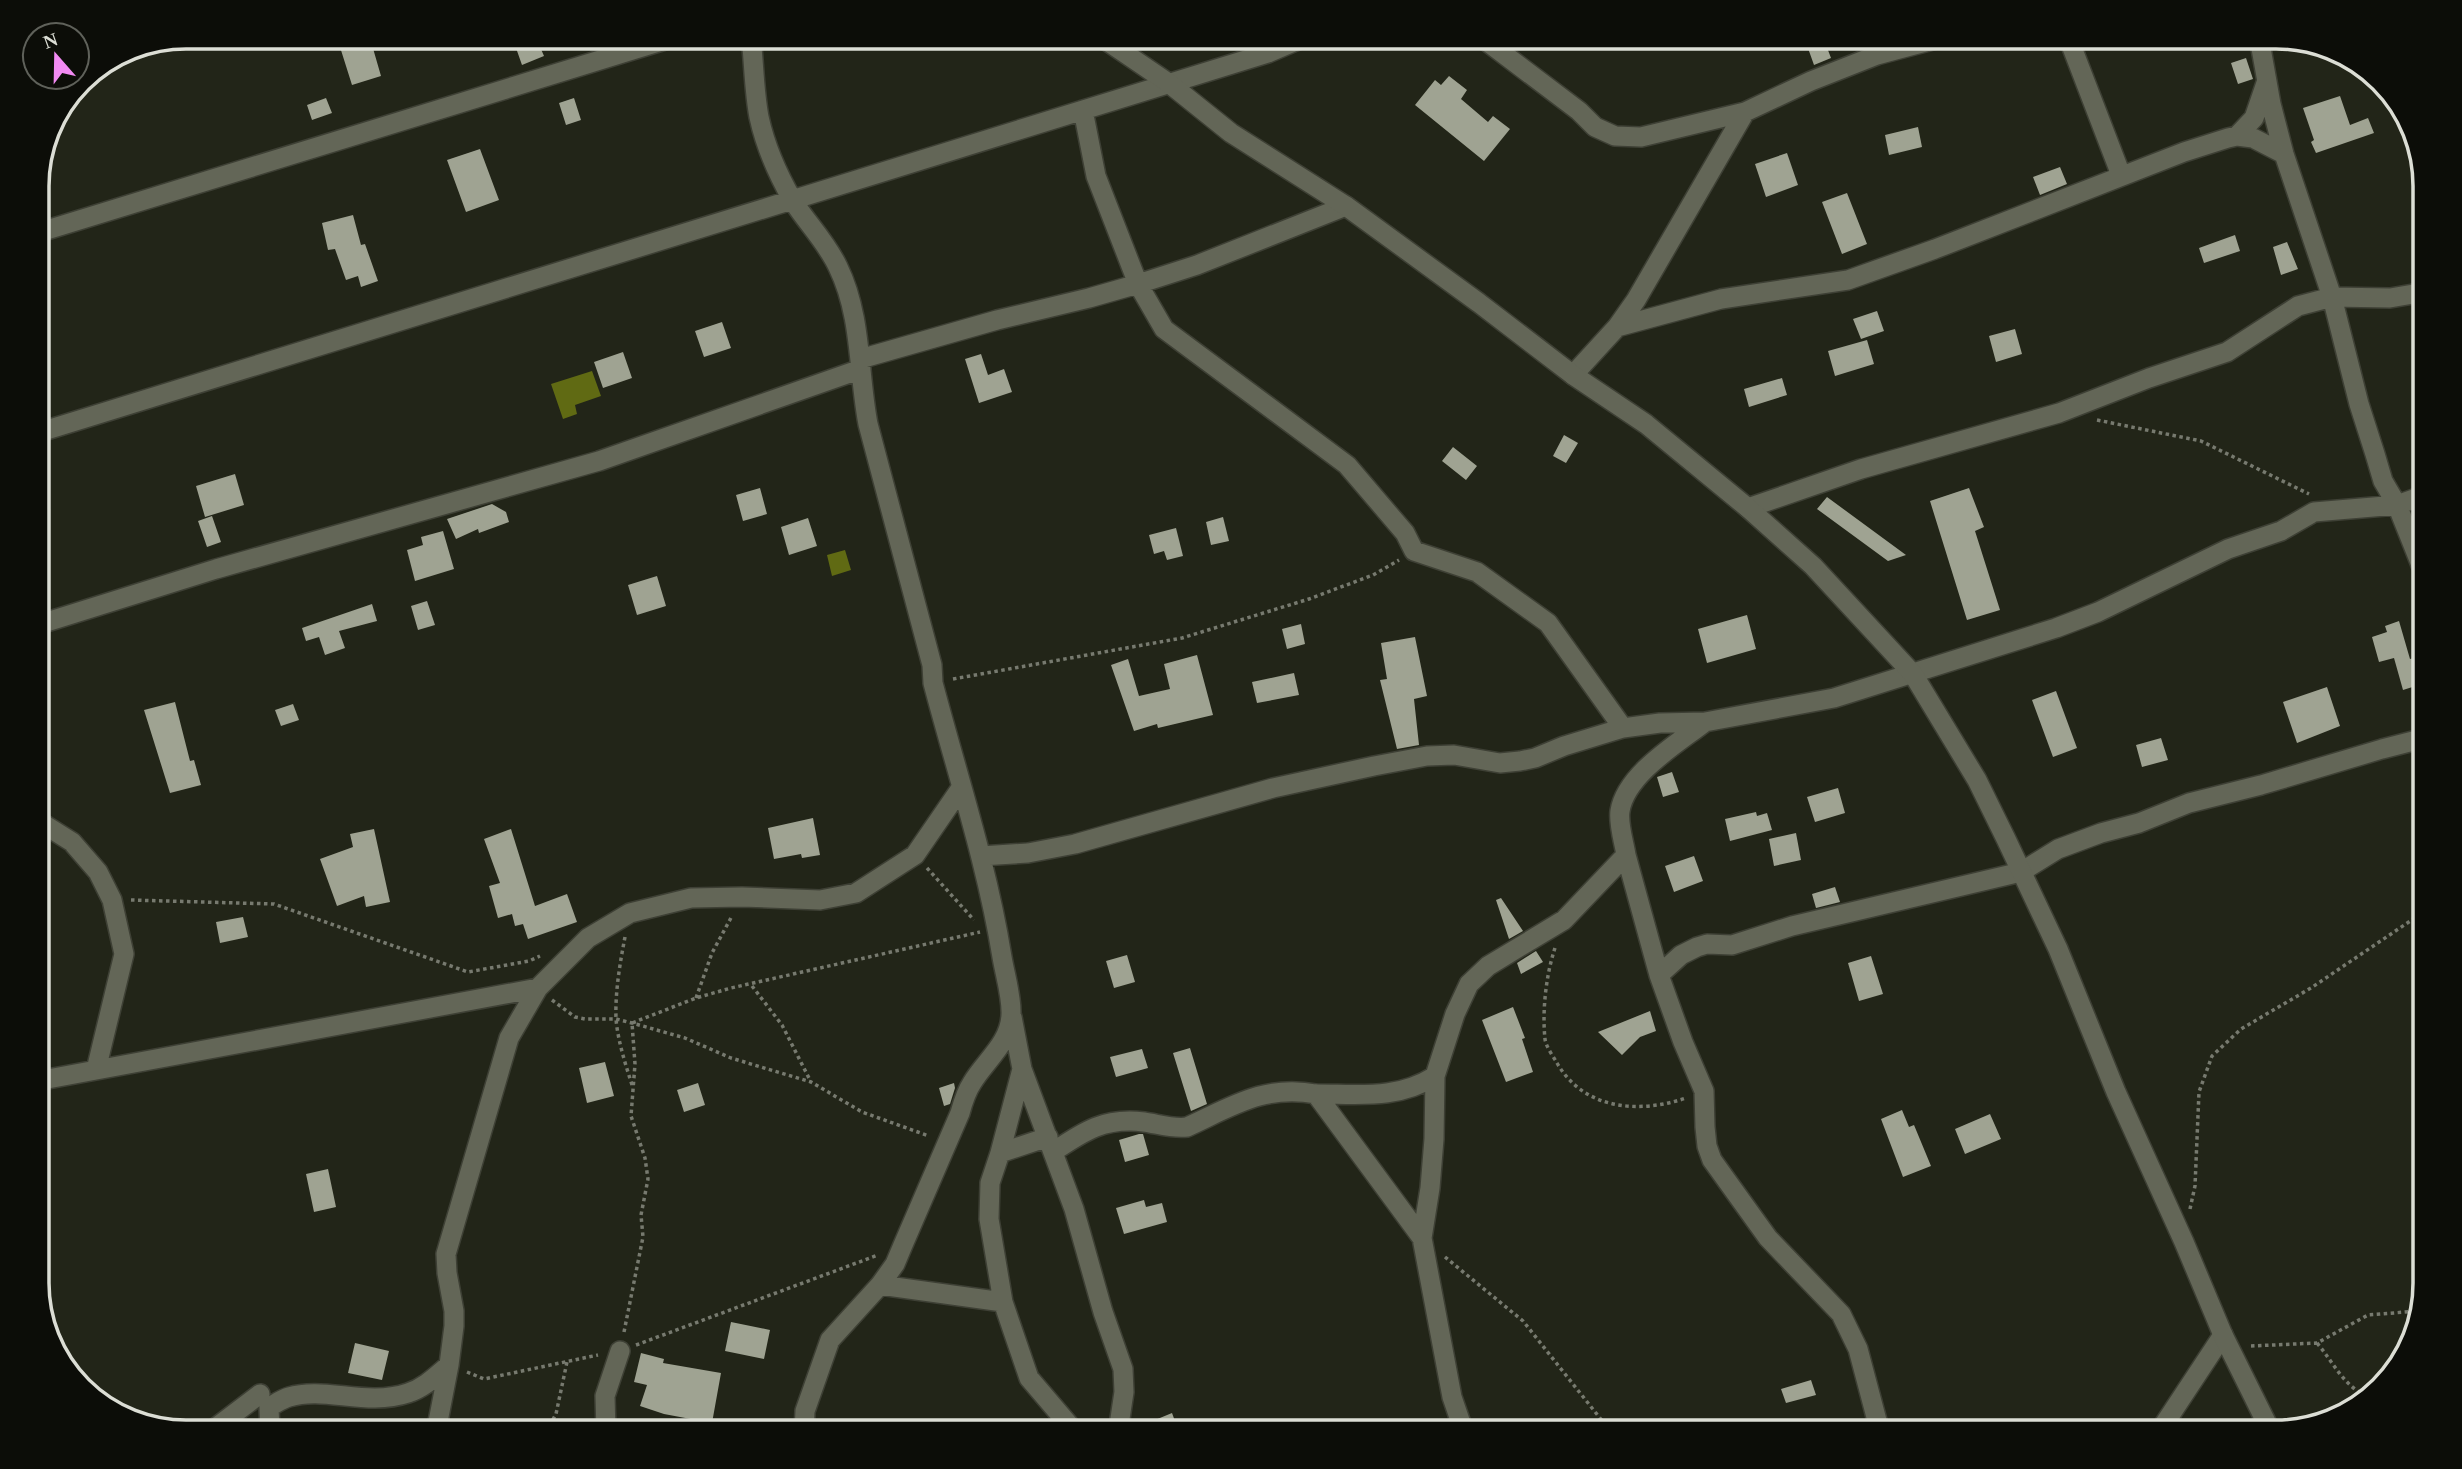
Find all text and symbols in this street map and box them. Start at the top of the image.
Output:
north arrow [21,21,91,91]
text: N [40,28,61,53]

